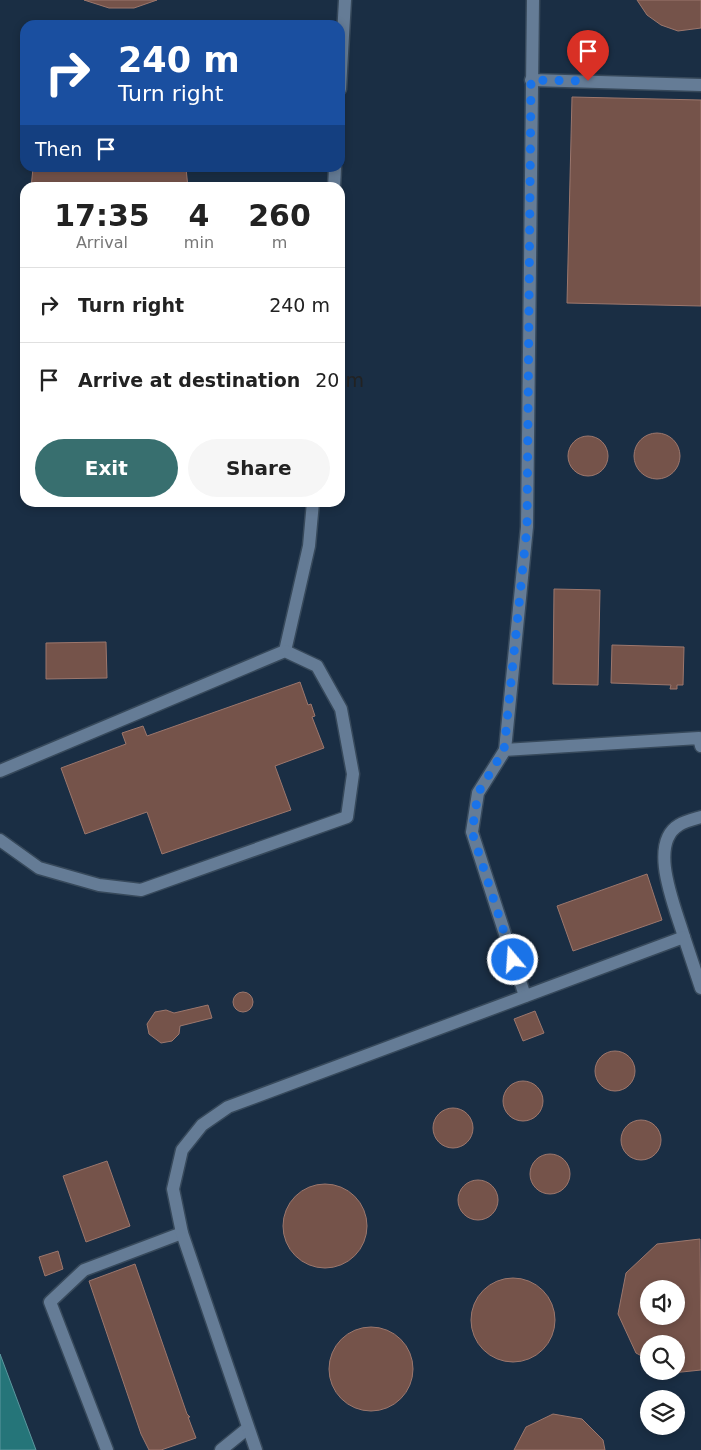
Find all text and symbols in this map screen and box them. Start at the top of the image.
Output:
pin [567,30,609,81]
icon: arrive [574,37,602,65]
icon: right [35,40,100,105]
text: 240 m [118,40,240,80]
text: Turn right [118,81,223,106]
icon: arrive [92,135,120,163]
text: Then [35,138,82,160]
text: 17:35 [54,198,150,233]
text: 4 [188,198,209,233]
text: 260 [248,198,311,233]
text: Arrival [76,233,128,252]
text: min [184,233,214,252]
text: m [272,233,287,252]
icon: right [35,291,63,319]
text: Turn right [78,294,184,316]
text: 240 m [269,294,330,316]
icon: arrive [35,366,63,394]
text: Arrive at destination [78,369,300,391]
text: 20 m [315,369,364,391]
button: Exit [35,439,178,497]
button: Share [188,439,330,497]
position arrow [486,933,538,985]
map controls [640,1280,685,1435]
button: sound [640,1280,685,1325]
button: search [640,1335,685,1380]
button: layers [640,1390,685,1435]

